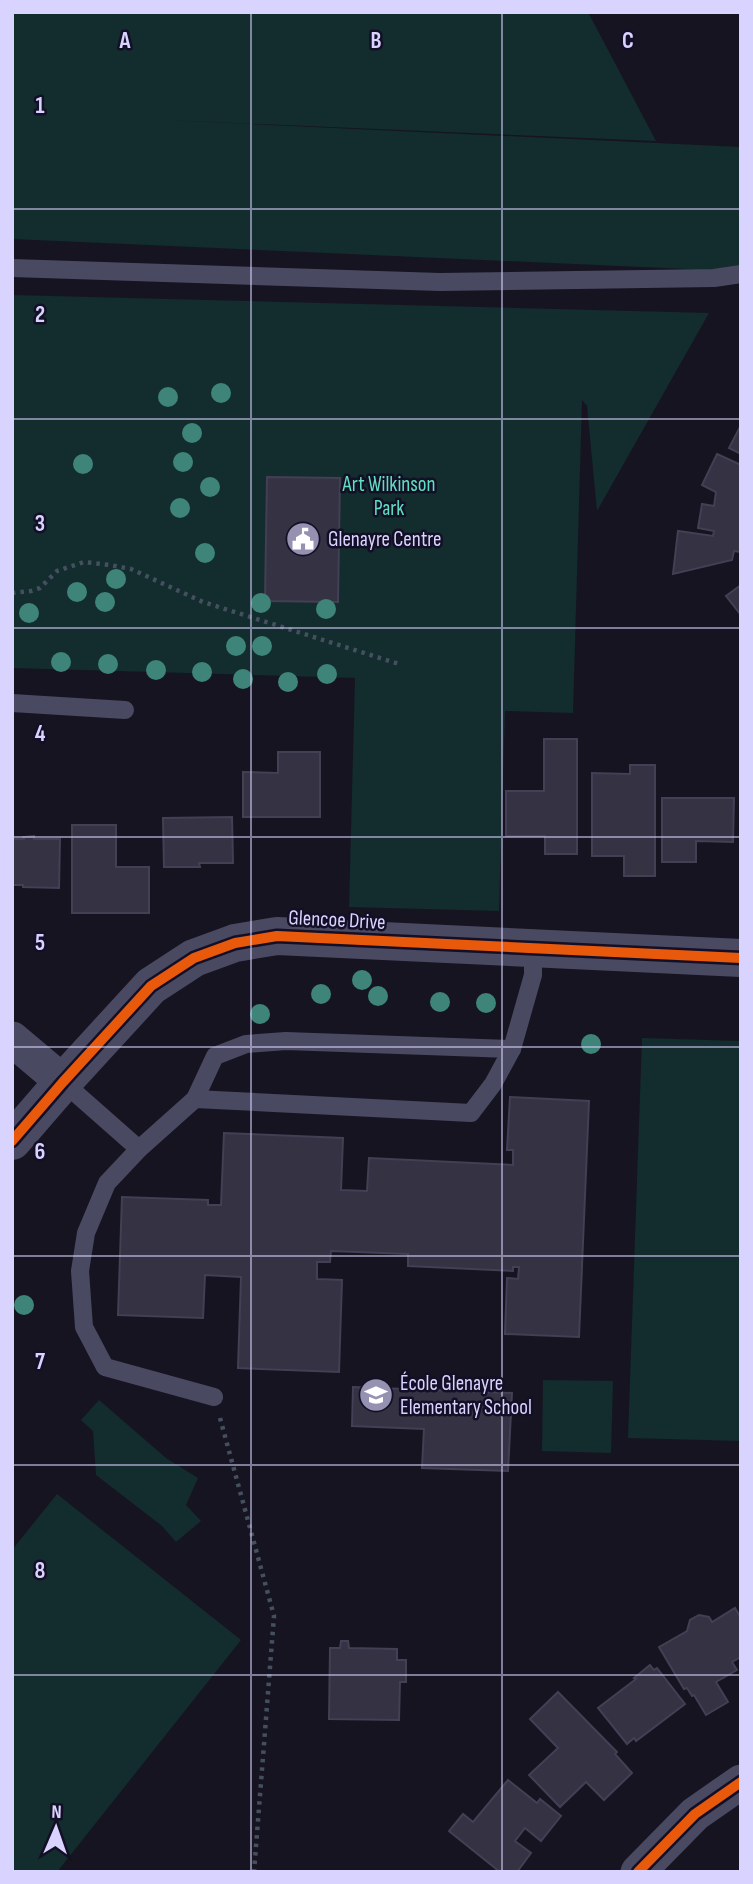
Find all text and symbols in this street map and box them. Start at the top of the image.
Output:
text: A [119,27,132,55]
text: B [371,27,382,55]
text: C [622,27,634,55]
text: 1 [35,92,45,120]
text: 2 [35,301,45,329]
park label: Art Wilkinson Park [341,472,436,521]
text: 3 [35,510,45,538]
public building icon: Glenayre Centre [284,520,322,558]
place label: Glenayre Centre [328,527,441,552]
text: 4 [35,720,46,748]
street label: Glencoe Drive [288,905,386,935]
text: 5 [35,929,45,957]
text: 6 [35,1138,45,1166]
text: 7 [35,1348,45,1376]
place label: École Glenayre Elementary School [400,1371,532,1420]
school or university icon: École Glenayre Elementary School [357,1376,395,1414]
text: 8 [35,1557,46,1585]
north arrow [21,1793,91,1863]
text: N [51,1801,62,1824]

